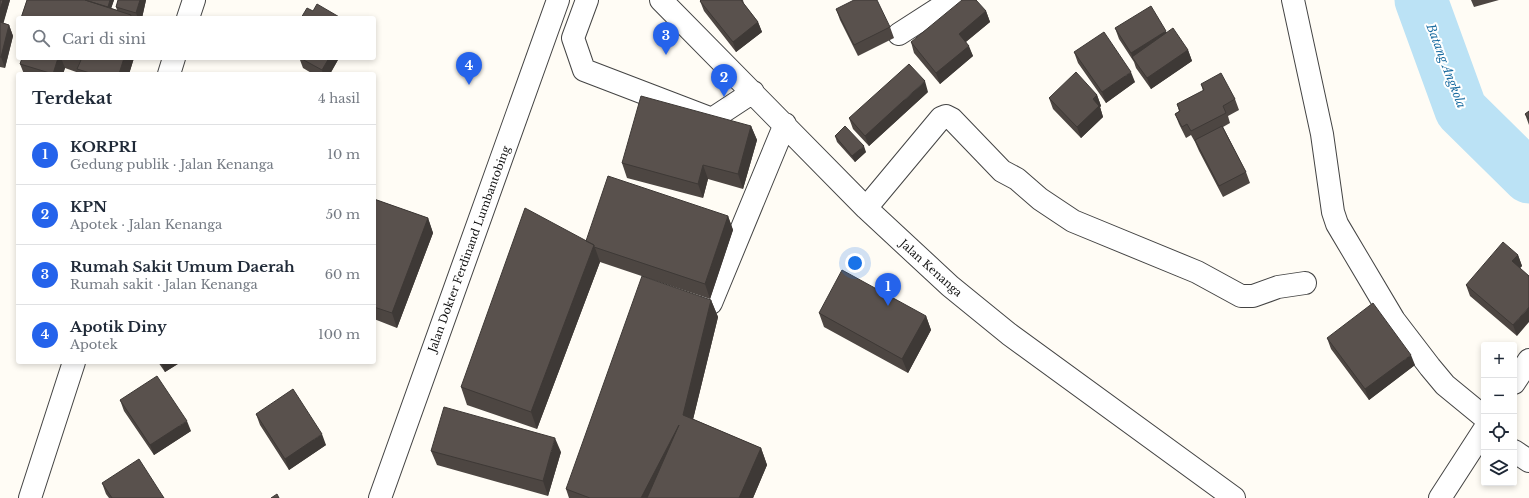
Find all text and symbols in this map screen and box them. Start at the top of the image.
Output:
search box [16,16,376,60]
water label: Batang Angkola [1423,20,1470,110]
pin: 3 [653,22,679,55]
icon: search [30,27,52,49]
text: Cari di sini [62,29,146,48]
pin: 4 [456,52,482,85]
pin: 2 [711,64,737,97]
text: Terdekat [32,88,112,109]
text: 4 hasil [318,90,360,107]
text: KORPRI [70,137,137,156]
street label: Jalan Dokter Ferdinand Lumbantobing [424,144,513,356]
text: 1 [42,146,48,163]
text: 10 m [327,146,360,163]
text: Gedung publik · Jalan Kenanga [70,156,274,173]
text: KPN [70,197,107,216]
text: 2 [41,206,49,223]
text: 50 m [326,206,360,223]
text: Apotek · Jalan Kenanga [70,216,222,233]
street label: Jalan Kenanga [895,235,966,300]
your location [845,253,865,273]
text: Rumah Sakit Umum Daerah [70,257,295,276]
text: 3 [41,266,49,283]
text: 60 m [325,266,360,283]
pin: 1 [875,273,901,306]
text: Rumah sakit · Jalan Kenanga [70,276,258,293]
text: Apotik Diny [70,317,167,336]
text: 4 [41,326,49,343]
text: 100 m [318,326,360,343]
text: Apotek [70,336,118,353]
map controls [1481,342,1517,486]
button: + [1481,342,1517,378]
button: − [1481,378,1517,414]
button: locate [1481,414,1517,450]
button: layers [1481,450,1517,486]

